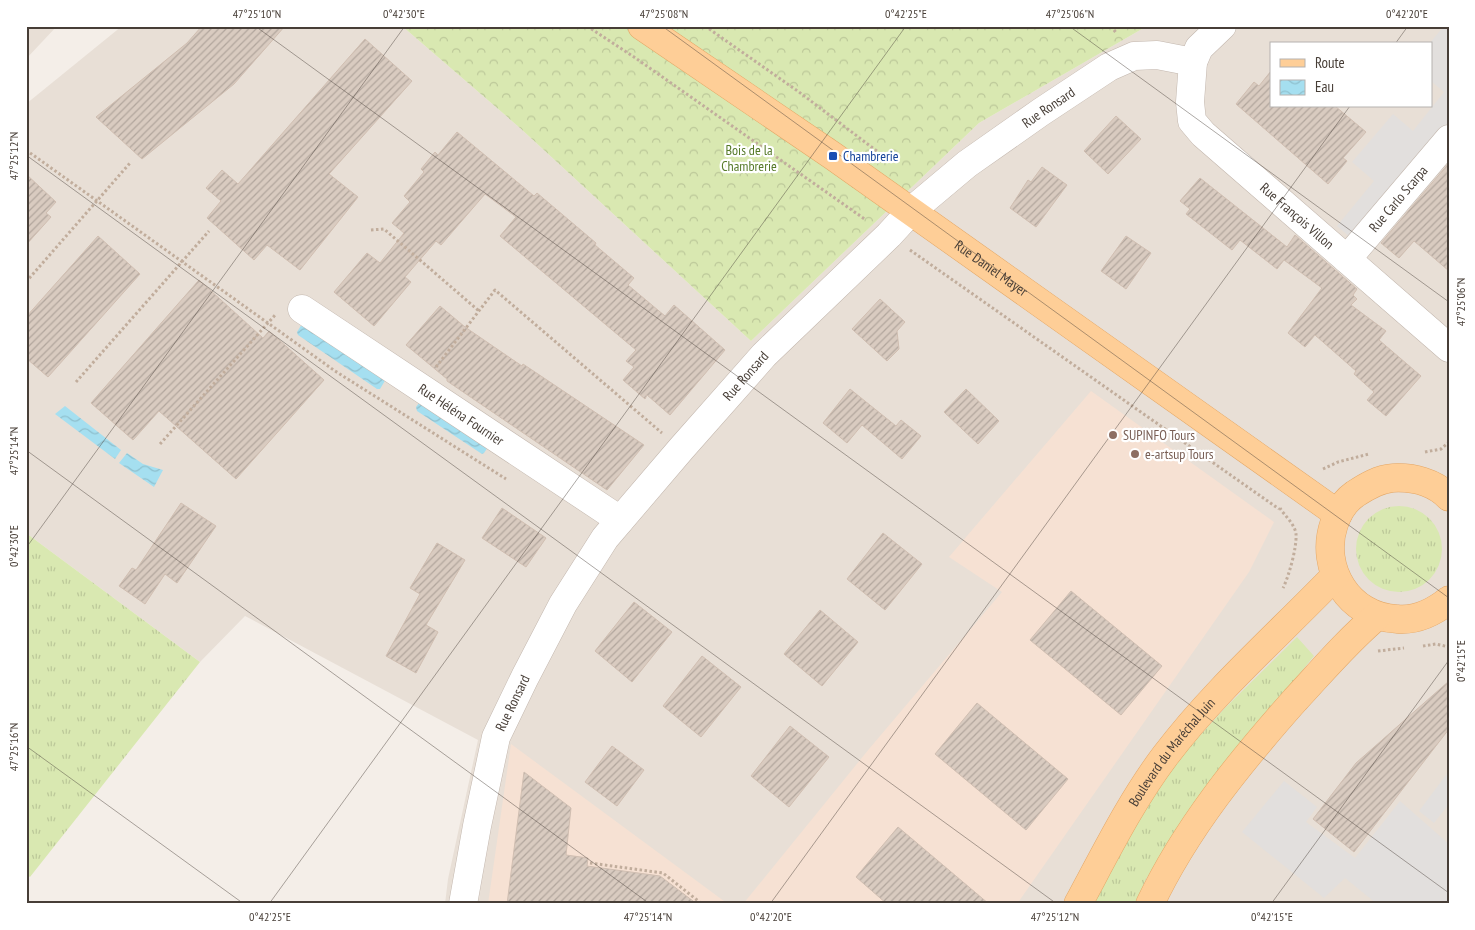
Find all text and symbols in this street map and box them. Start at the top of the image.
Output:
text: 47°25'10"N [233,6,281,21]
text: 0°42'30"E [383,6,425,21]
text: 47°25'08"N [640,6,688,21]
text: 0°42'25"E [885,6,927,21]
text: 47°25'06"N [1046,6,1094,21]
text: 0°42'20"E [1386,6,1428,21]
legend [1270,42,1432,108]
text: Route [1315,53,1345,72]
text: Eau [1315,77,1334,96]
street label: Rue Ronsard [1018,83,1078,132]
text: 47°25'12"N [6,132,21,180]
park label: Bois de la Chambrerie [721,141,777,175]
place label: Chambrerie [843,147,899,165]
marker: Chambrerie [827,150,839,162]
street label: Rue Carlo Scarpa [1365,162,1431,236]
street label: Rue François Villon [1256,179,1338,253]
street label: Rue Daniel Mayer [951,236,1031,300]
text: 47°25'06"N [1453,278,1468,326]
street label: Rue Ronsard [719,347,772,404]
street label: Rue Héléna Fournier [415,380,508,450]
place label: SUPINFO Tours [1123,426,1195,444]
text: 47°25'14"N [6,427,21,475]
marker: SUPINFO Tours [1107,429,1119,441]
place label: e-artsup Tours [1145,445,1214,463]
marker: e-artsup Tours [1129,448,1141,460]
text: 0°42'30"E [6,525,21,567]
text: 0°42'15"E [1453,640,1468,682]
street label: Rue Ronsard [491,672,534,734]
street label: Boulevard du Maréchal Juin [1125,694,1219,810]
text: 47°25'16"N [6,723,21,771]
text: 0°42'25"E [249,909,291,924]
text: 47°25'14"N [624,909,672,924]
text: 0°42'20"E [750,909,792,924]
text: 47°25'12"N [1031,909,1079,924]
text: 0°42'15"E [1251,909,1293,924]

